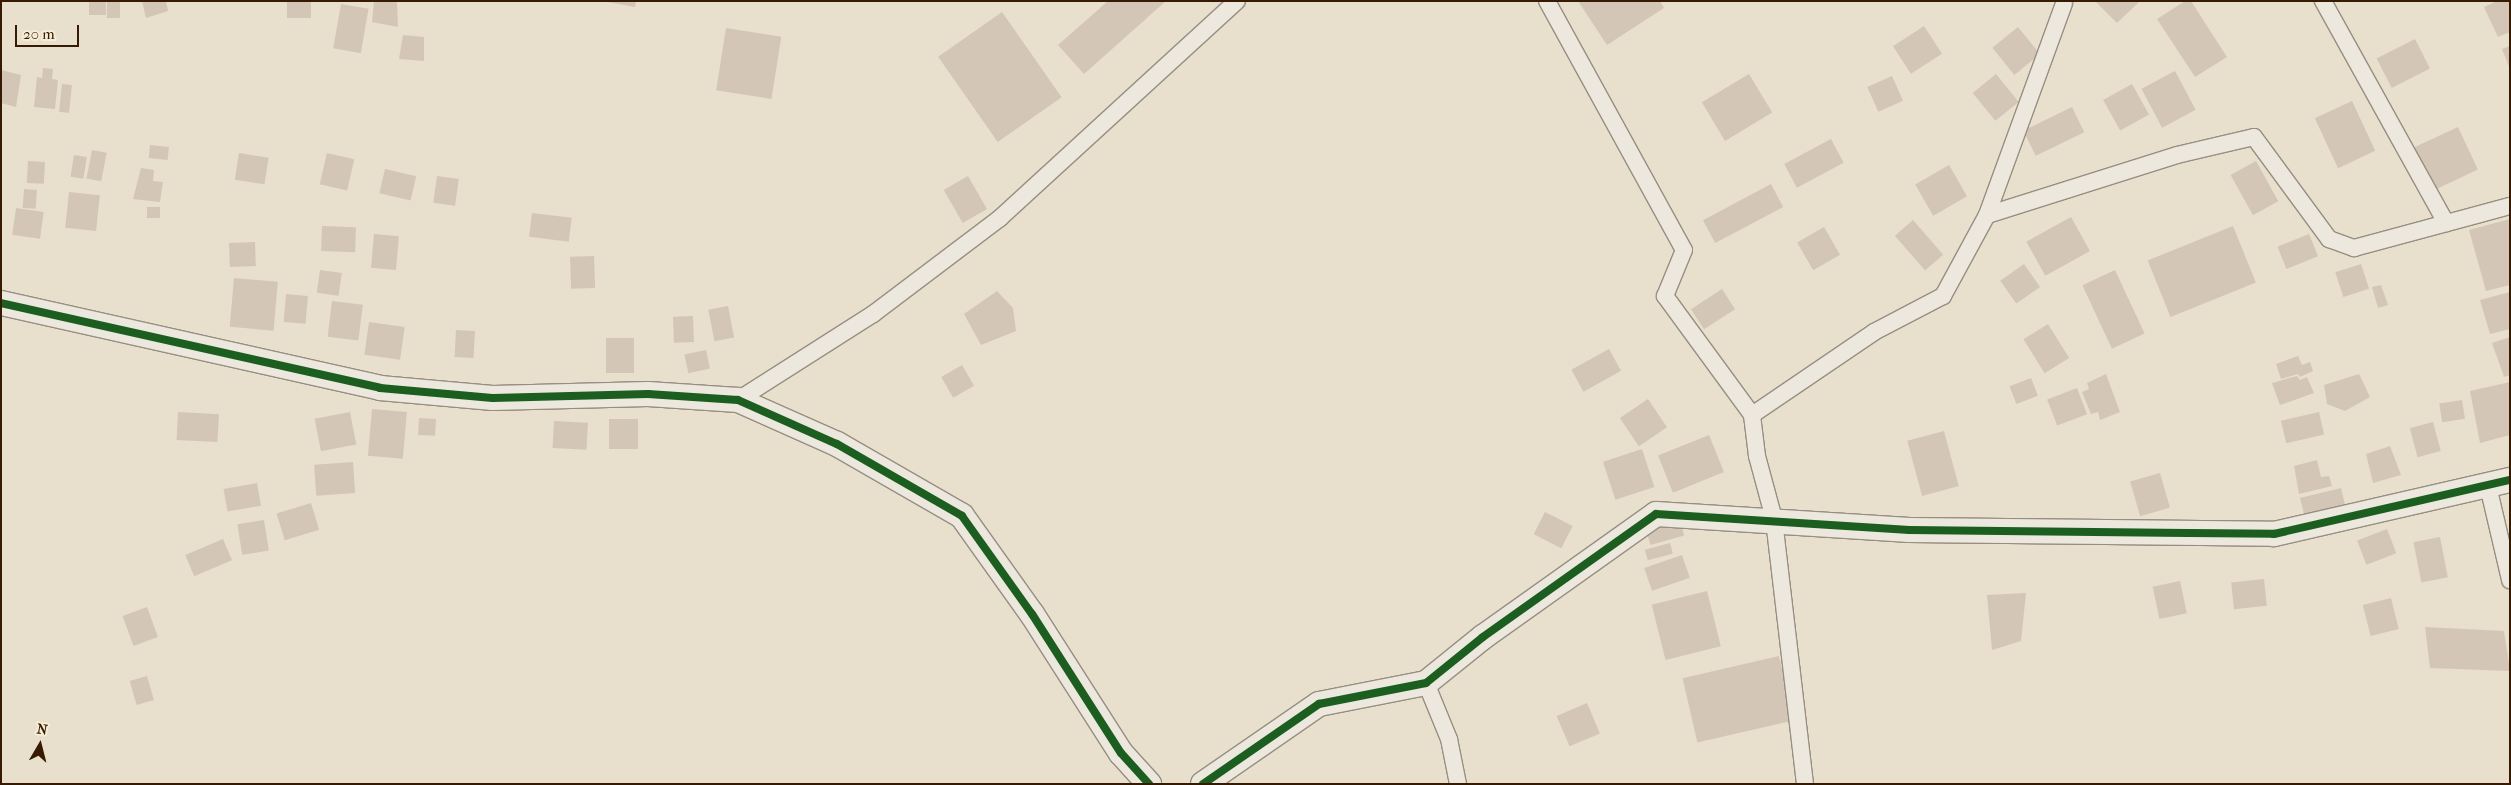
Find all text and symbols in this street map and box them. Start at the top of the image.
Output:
scale bar [18,15,81,47]
text: 20 m [23,25,55,43]
north arrow [15,720,65,770]
text: N [36,720,49,739]

